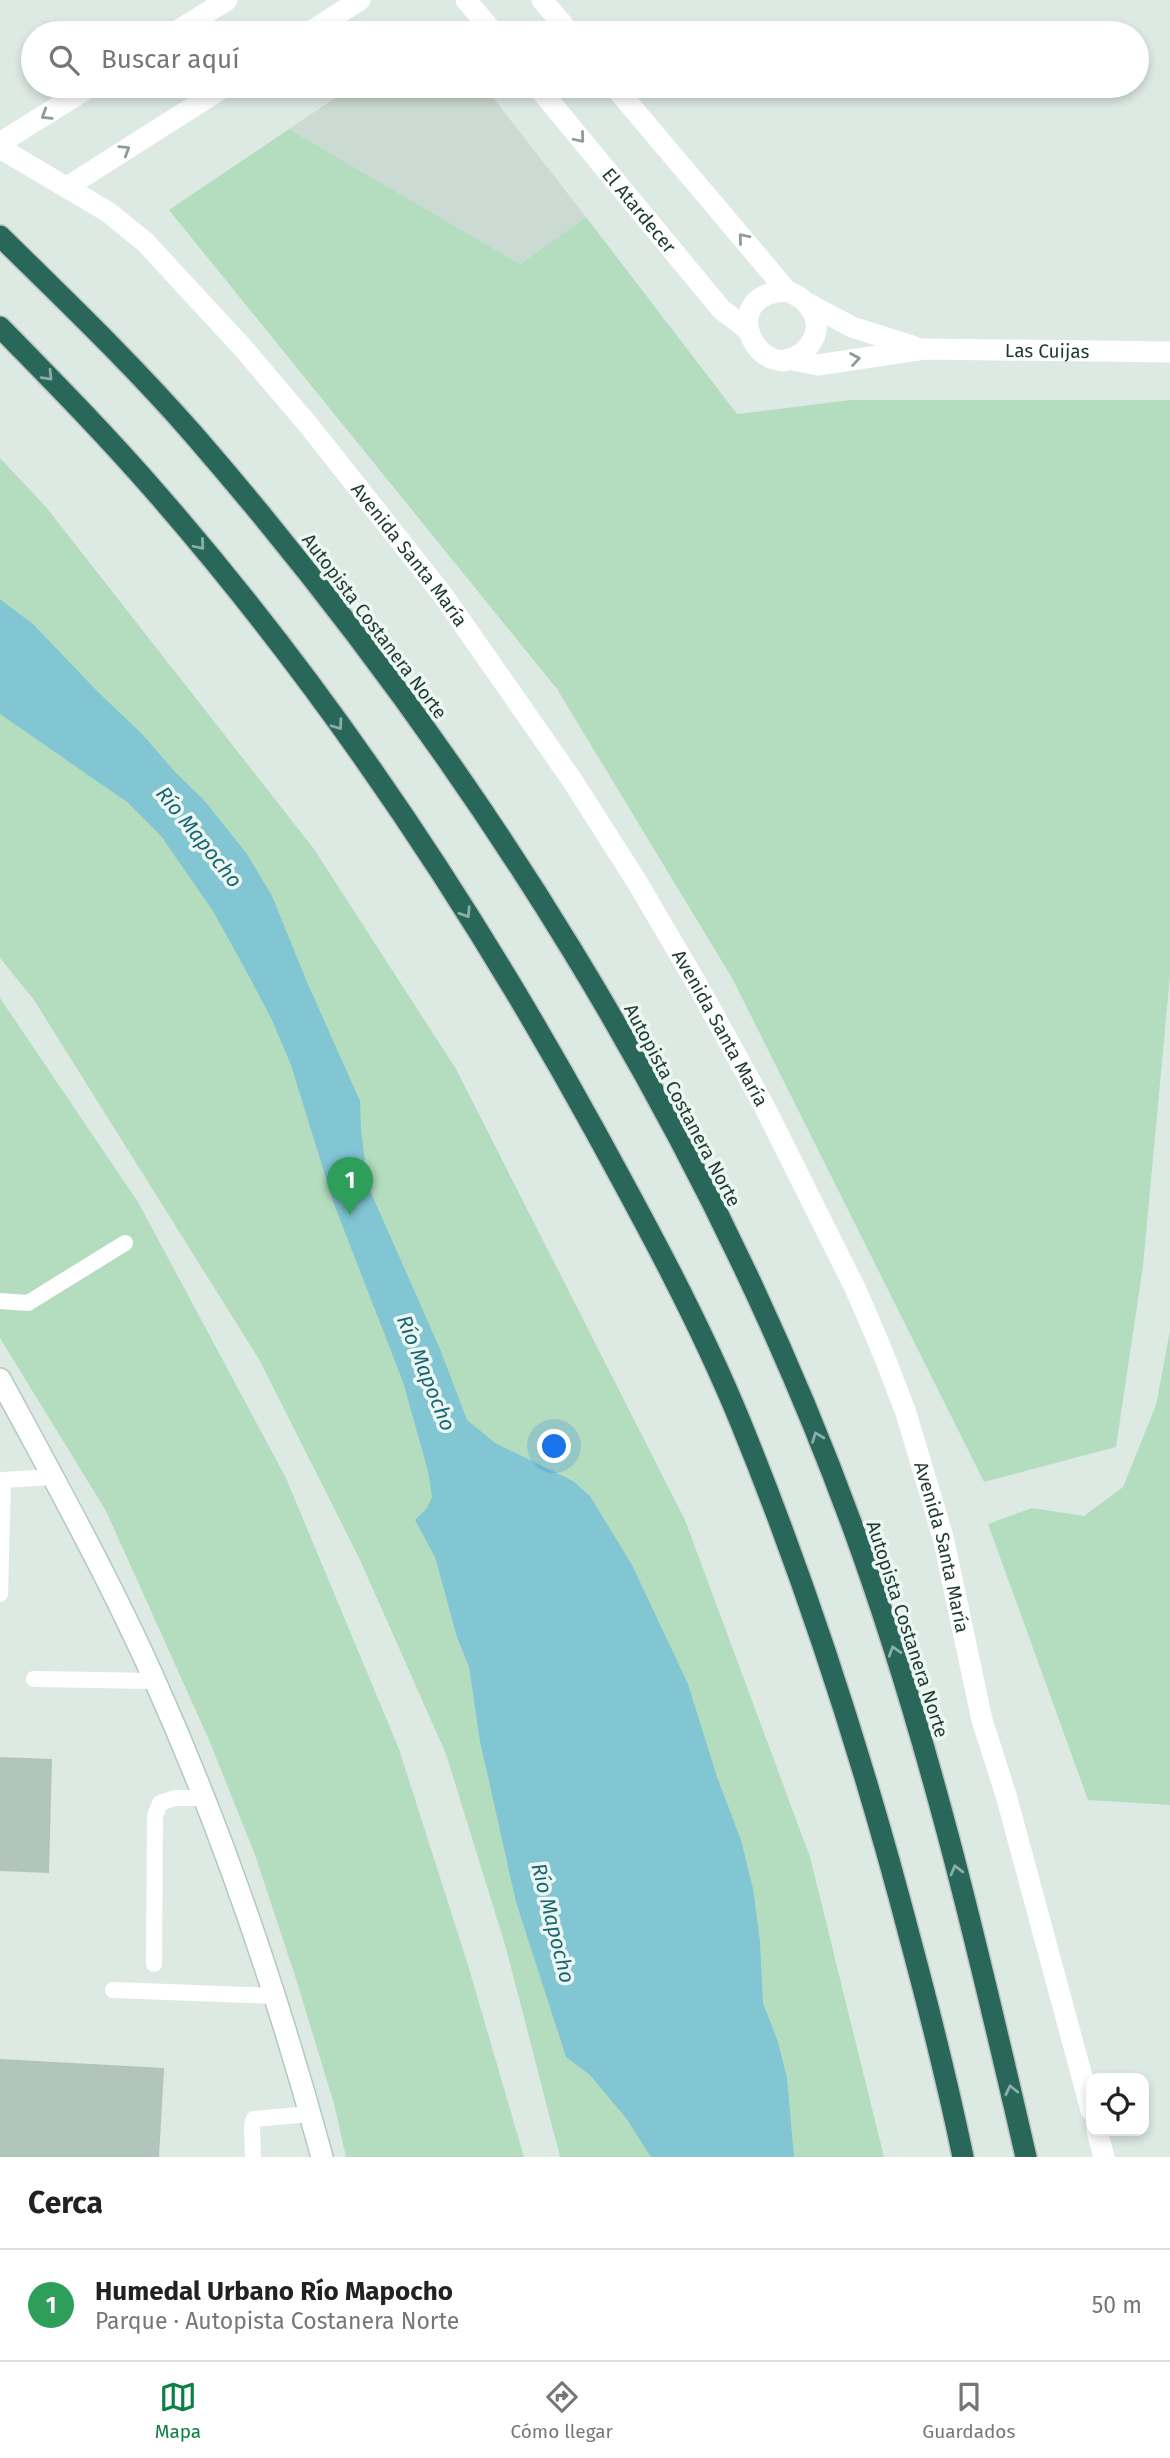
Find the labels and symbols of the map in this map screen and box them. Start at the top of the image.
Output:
one-way arrow [40,106,53,119]
one-way arrow [572,131,585,143]
one-way arrow [117,146,130,159]
street label: El Atardecer [597,163,681,258]
one-way arrow [738,234,751,246]
street label: Las Cuijas [1005,339,1090,363]
one-way arrow [849,352,861,367]
one-way arrow [39,367,52,380]
street label: Avenida Santa María [346,478,472,631]
street label: Autopista Costanera Norte [297,529,452,724]
one-way arrow [191,537,204,549]
one-way arrow [330,717,343,730]
water label: Río Mapocho [150,781,248,893]
one-way arrow [457,906,470,919]
street label: Avenida Santa María [667,946,773,1111]
street label: Autopista Costanera Norte [619,1000,746,1211]
pin: 1 [327,1157,373,1215]
water label: Río Mapocho [391,1311,461,1435]
your location [537,1429,571,1463]
one-way arrow [812,1431,826,1443]
street label: Avenida Santa María [909,1459,974,1635]
street label: Autopista Costanera Norte [862,1518,953,1740]
one-way arrow [888,1645,903,1657]
water label: Río Mapocho [526,1860,580,1986]
one-way arrow [950,1864,964,1876]
one-way arrow [1004,2084,1019,2096]

